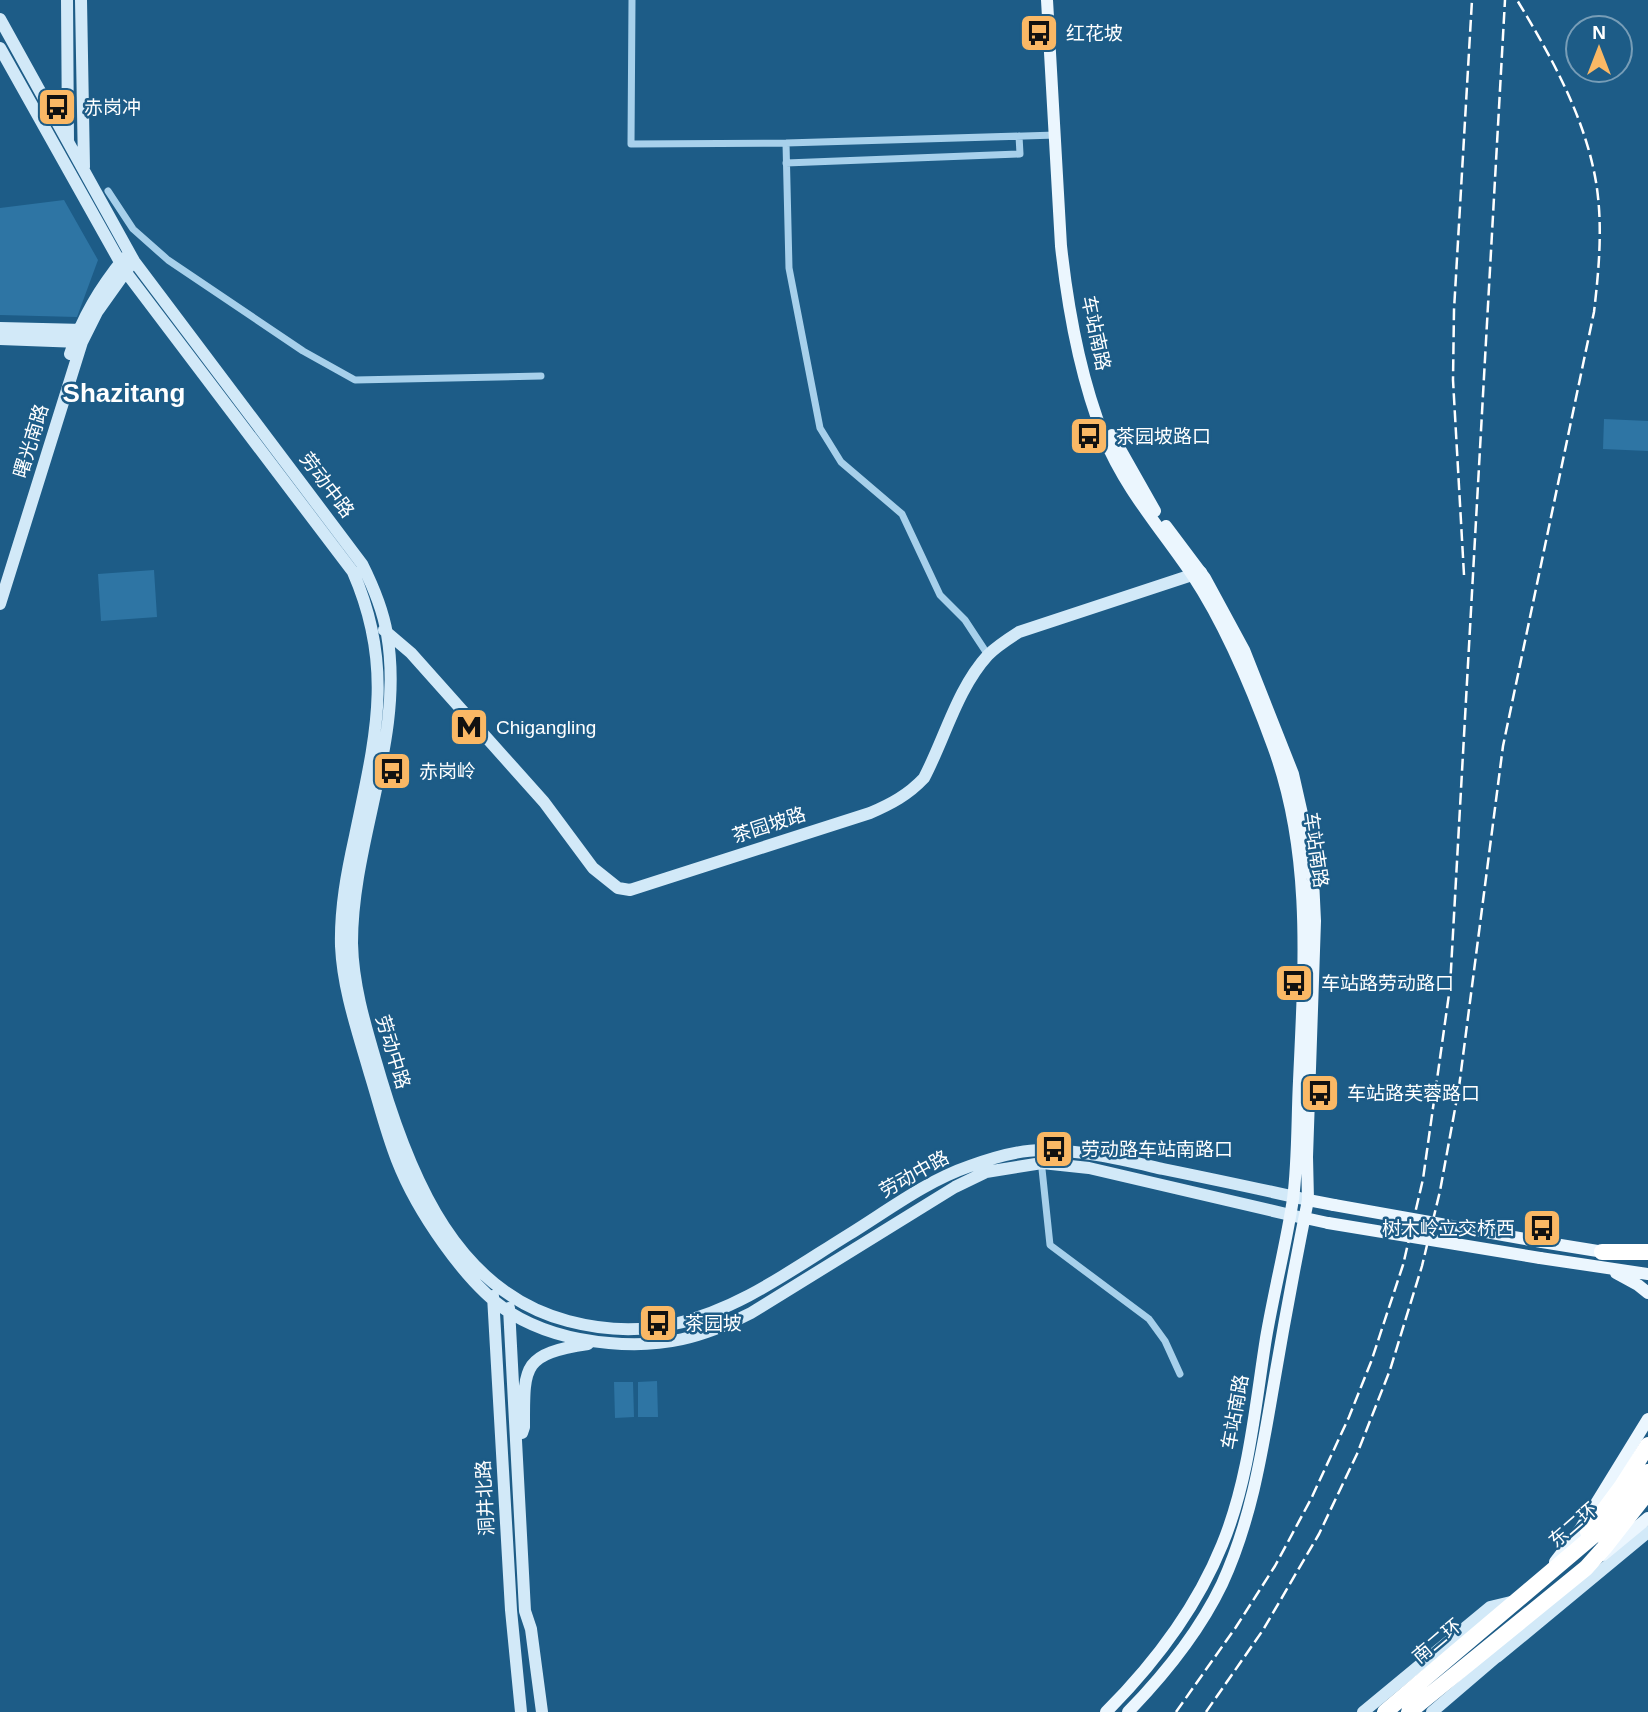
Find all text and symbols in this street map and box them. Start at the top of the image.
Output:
bus stop icon: 红花坡 [1018,12,1060,54]
north arrow [1564,14,1634,84]
text: N [1592,22,1606,43]
place label: 红花坡 [1066,23,1123,44]
bus stop icon: 赤岗冲 [36,86,78,128]
place label: 赤岗冲 [84,97,141,118]
street label: 车站南路 [1078,294,1114,372]
district label: Shazitang [63,378,185,408]
street label: 曙光南路 [10,402,52,480]
bus stop icon: 茶园坡路口 [1068,415,1110,457]
place label: 茶园坡路口 [1116,426,1211,447]
street label: 劳动中路 [296,448,358,522]
metro station icon: Chigangling [448,706,490,748]
place label: Chigangling [496,717,596,738]
bus stop icon: 赤岗岭 [371,750,413,792]
place label: 赤岗岭 [419,761,476,782]
street label: 茶园坡路 [730,803,808,847]
street label: 车站南路 [1300,811,1332,889]
bus stop icon: 车站路劳动路口 [1273,962,1315,1004]
place label: 车站路劳动路口 [1321,973,1454,994]
street label: 劳动中路 [372,1013,414,1091]
bus stop icon: 车站路芙蓉路口 [1299,1072,1341,1114]
place label: 车站路芙蓉路口 [1347,1083,1480,1104]
bus stop icon: 劳动路车站南路口 [1033,1128,1075,1170]
place label: 劳动路车站南路口 [1081,1139,1233,1160]
street label: 劳动中路 [876,1146,952,1202]
bus stop icon: 树木岭立交桥西 [1521,1207,1563,1249]
place label: 树木岭立交桥西 [1382,1218,1515,1239]
bus stop icon: 茶园坡 [637,1302,679,1344]
place label: 茶园坡 [685,1313,742,1334]
street label: 车站南路 [1218,1373,1252,1451]
street label: 洞井北路 [473,1459,497,1537]
street label: 东二环 [1545,1498,1601,1552]
street label: 南二环 [1408,1615,1466,1667]

